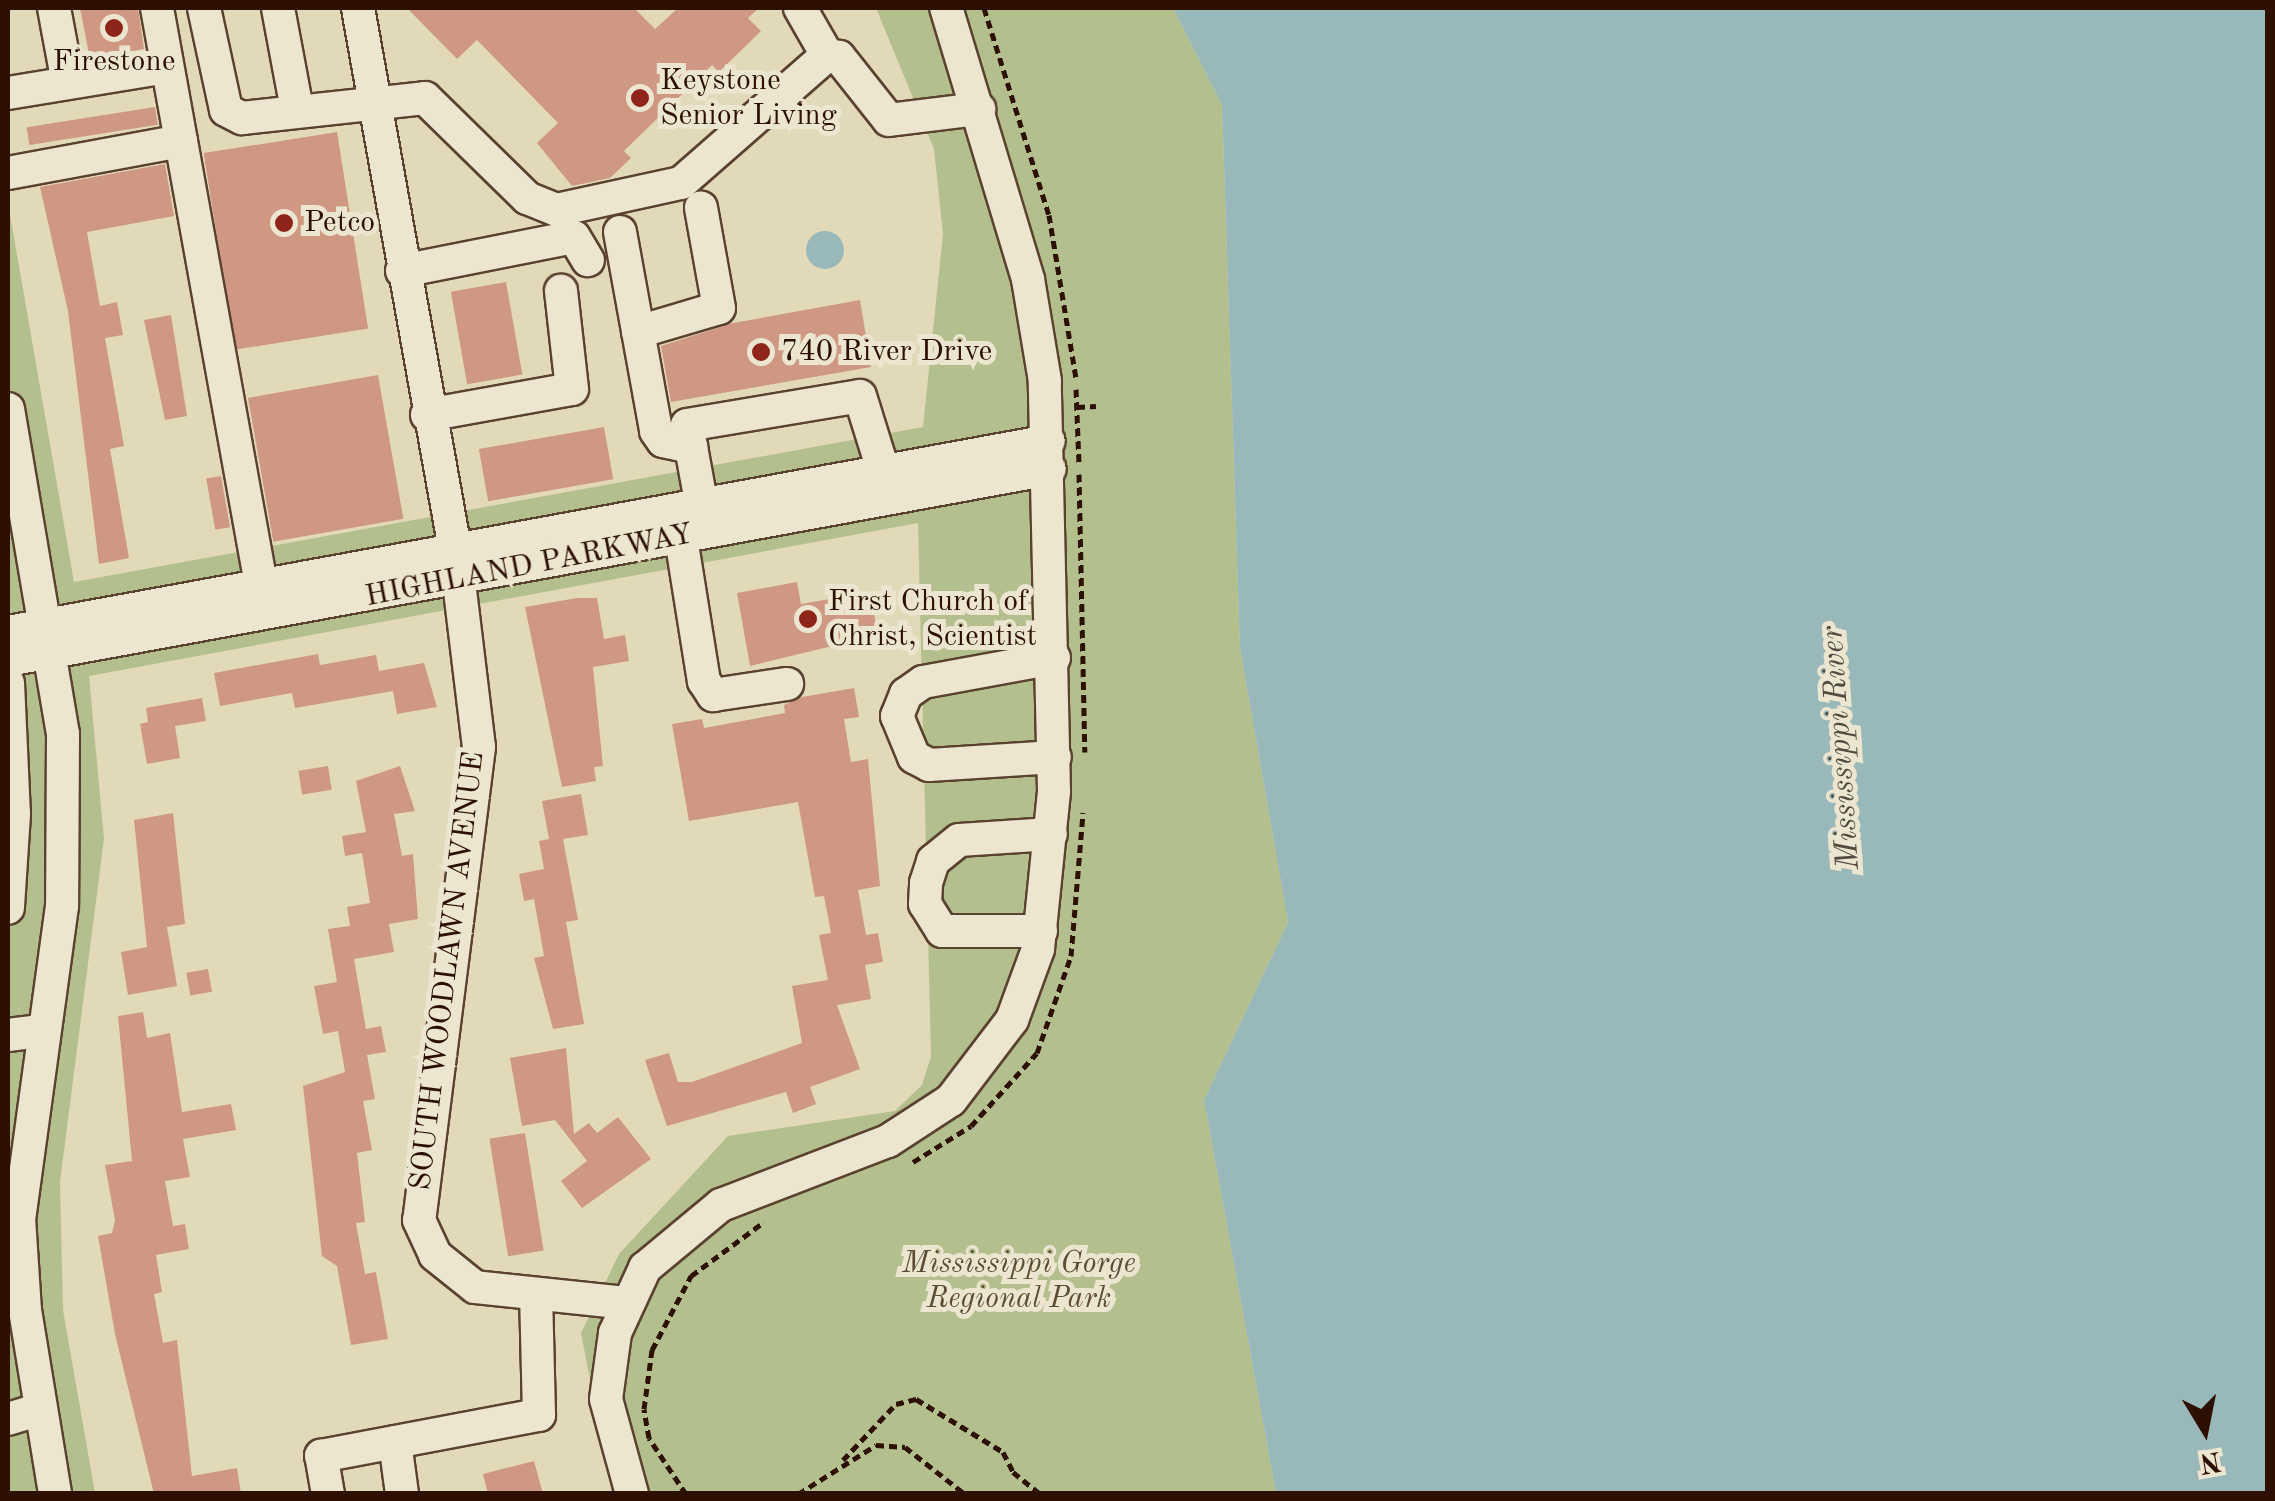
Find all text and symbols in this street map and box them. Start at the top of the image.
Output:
marker: Firestone [103,17,125,39]
place label: Firestone [53,44,175,80]
place label: Keystone Senior Living [660,63,837,134]
marker: Keystone Senior Living [629,87,651,109]
place label: Petco [304,205,375,241]
marker: Petco [273,212,295,234]
place label: 740 River Drive [781,334,992,370]
marker: 740 River Drive [750,341,772,363]
street label: HIGHLAND PARKWAY [362,517,696,615]
place label: First Church of Christ, Scientist [828,584,1037,654]
marker: First Church of Christ, Scientist [797,608,819,630]
water label: Mississippi River [1814,625,1870,871]
street label: SOUTH WOODLAWN AVENUE [403,750,493,1192]
park label: Mississippi Gorge Regional Park [902,1246,1136,1316]
north arrow [2155,1381,2255,1481]
text: N [2197,1445,2223,1476]

